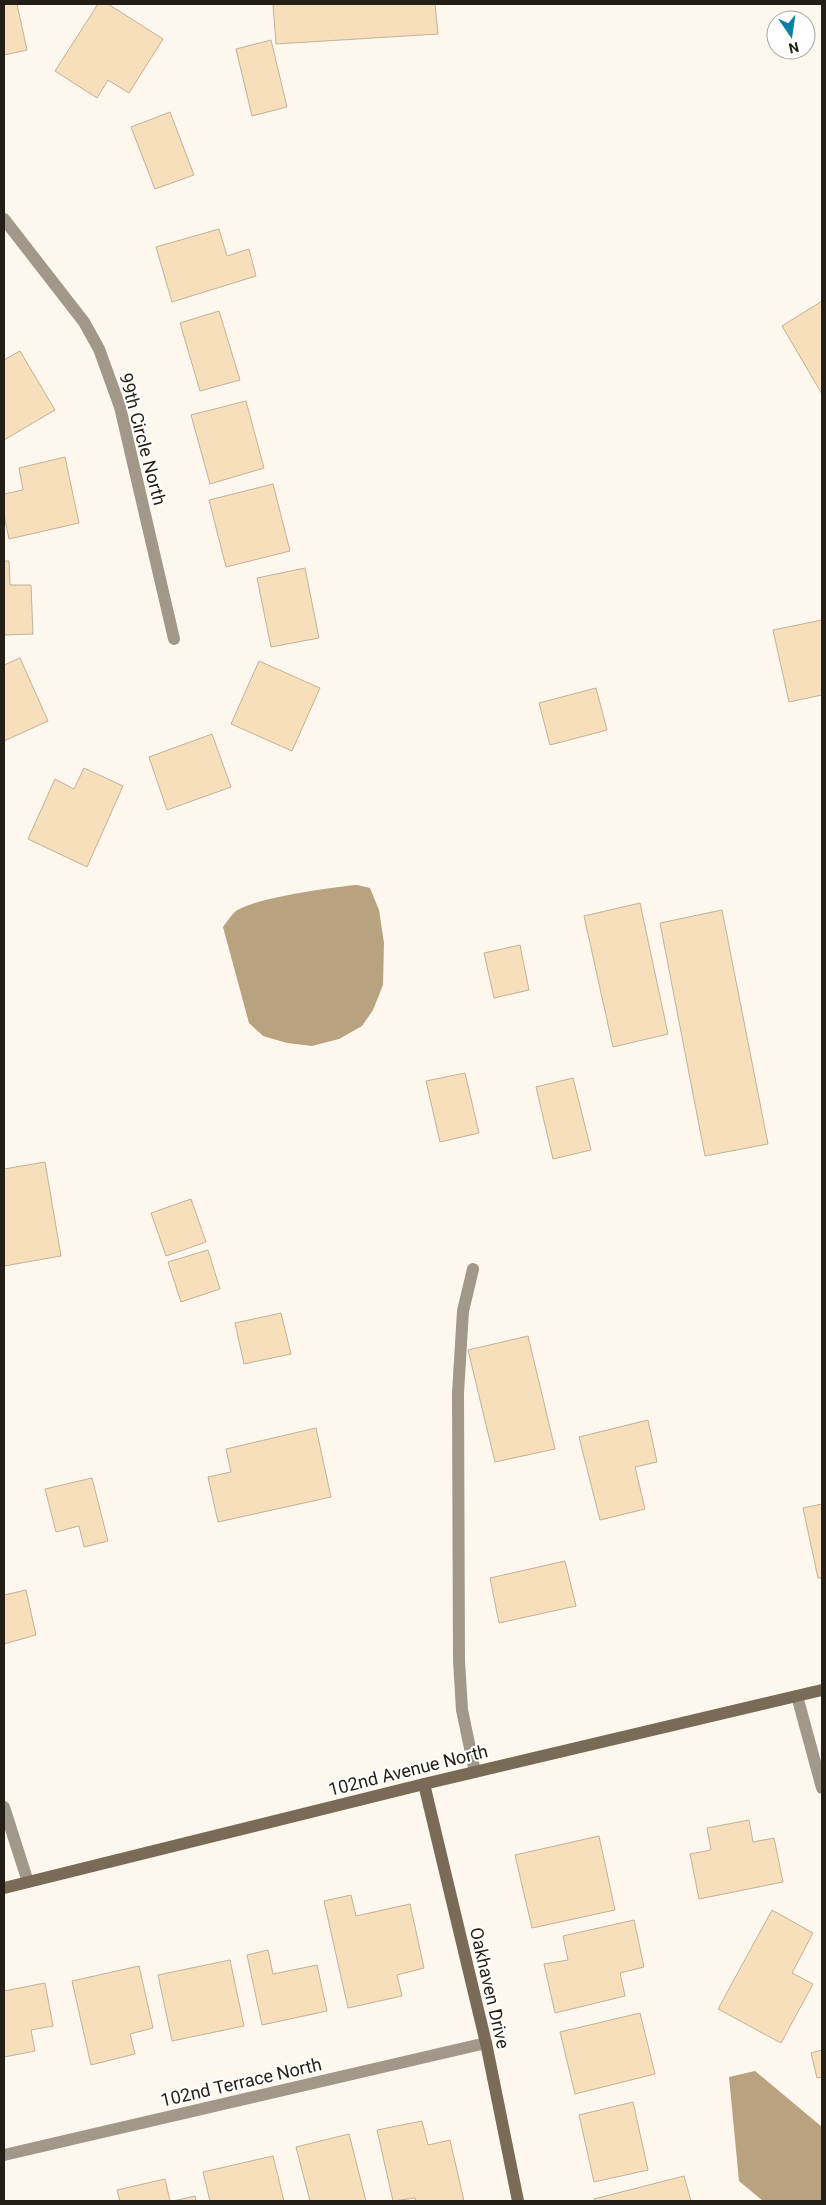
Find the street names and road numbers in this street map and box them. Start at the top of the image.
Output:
street label: 99th Circle North [115,371,171,507]
street label: 102nd Avenue North [326,1740,490,1800]
street label: Oakhaven Drive [466,1925,514,2051]
street label: 102nd Terrace North [158,2053,324,2111]

